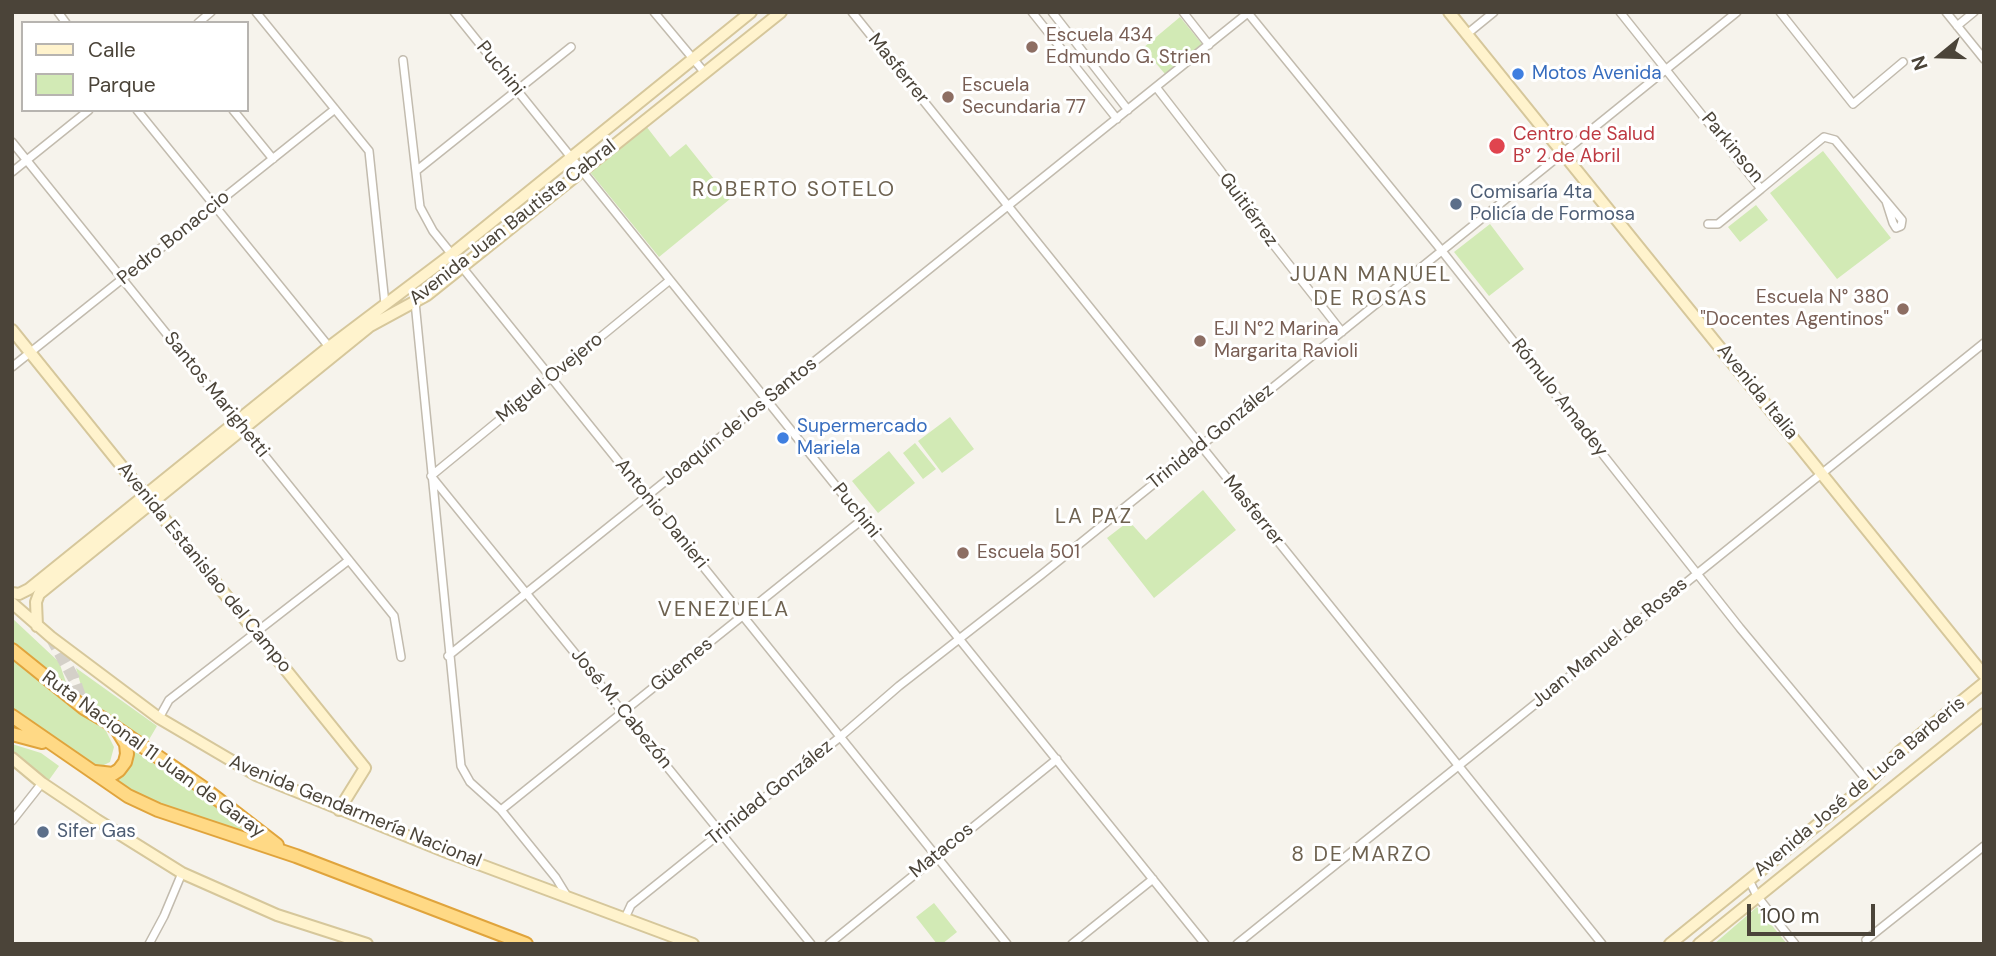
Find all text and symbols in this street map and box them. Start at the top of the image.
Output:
legend [21,21,248,112]
north arrow [1905,21,1975,91]
place label: Escuela 434 Edmundo G. Strien [1046,25,1211,69]
street label: Masferrer [863,29,933,109]
text: Calle [88,36,136,64]
street label: Puchini [471,37,529,101]
marker: Escuela 434 Edmundo G. Strien [1024,39,1040,55]
text: N [1906,52,1934,74]
place label: Motos Avenida [1532,63,1662,85]
marker: Motos Avenida [1510,66,1526,82]
text: Parque [88,71,156,99]
place label: Escuela Secundaria 77 [962,75,1086,119]
marker: Escuela Secundaria 77 [940,89,956,105]
street label: Parkinson [1696,108,1768,188]
place label: Centro de Salud B° 2 de Abril [1513,124,1655,168]
street label: Avenida Juan Bautista Cabral [405,135,621,311]
marker: Centro de Salud B° 2 de Abril [1487,136,1507,156]
street label: Guitiérrez [1214,169,1282,251]
district label: ROBERTO SOTELO [694,177,894,203]
place label: Comisaría 4ta Policía de Formosa [1470,182,1635,226]
street label: Pedro Bonaccio [113,186,235,290]
marker: Comisaría 4ta Policía de Formosa [1448,196,1464,212]
district label: JUAN MANUEL DE ROSAS [1291,262,1451,312]
place label: Escuela N° 380 "Docentes Agentinos" [1700,287,1889,331]
marker: Escuela N° 380 "Docentes Agentinos" [1895,301,1911,317]
place label: EJI N°2 Marina Margarita Ravioli [1214,319,1358,363]
street label: Santos Marighetti [158,328,274,462]
street label: Miguel Ovejero [492,328,608,428]
marker: EJI N°2 Marina Margarita Ravioli [1192,333,1208,349]
street label: Rómulo Amadey [1506,335,1612,461]
street label: Avenida Italia [1712,340,1802,444]
street label: Joaquín de los Santos [658,353,822,491]
street label: Trinidad González [1144,379,1278,495]
place label: Supermercado Mariela [797,416,927,460]
marker: Supermercado Mariela [775,430,791,446]
street label: Antonio Danieri [610,454,712,574]
street label: Avenida Estanislao del Campo [112,458,296,678]
street label: Masferrer [1218,471,1288,551]
street label: Puchini [827,479,885,543]
district label: LA PAZ [1056,504,1132,530]
place label: Escuela 501 [977,542,1080,564]
marker: Escuela 501 [955,545,971,561]
street label: Juan Manuel de Rosas [1527,573,1693,713]
district label: VENEZUELA [659,597,789,623]
street label: Güemes [646,633,718,697]
street label: José M. Cabezón [565,644,677,774]
street label: Ruta Nacional 11 Juan de Garay [37,667,269,843]
street label: Avenida José de Luca Barberis [1750,692,1970,882]
street label: Trinidad González [703,735,837,851]
street label: Avenida Gendarmería Nacional [225,751,485,873]
street label: Matacos [905,818,979,884]
place label: Sifer Gas [57,821,136,843]
marker: Sifer Gas [35,824,51,840]
district label: 8 DE MARZO [1292,842,1432,868]
scale bar [1751,890,1879,934]
text: 100 m [1760,902,1820,930]

